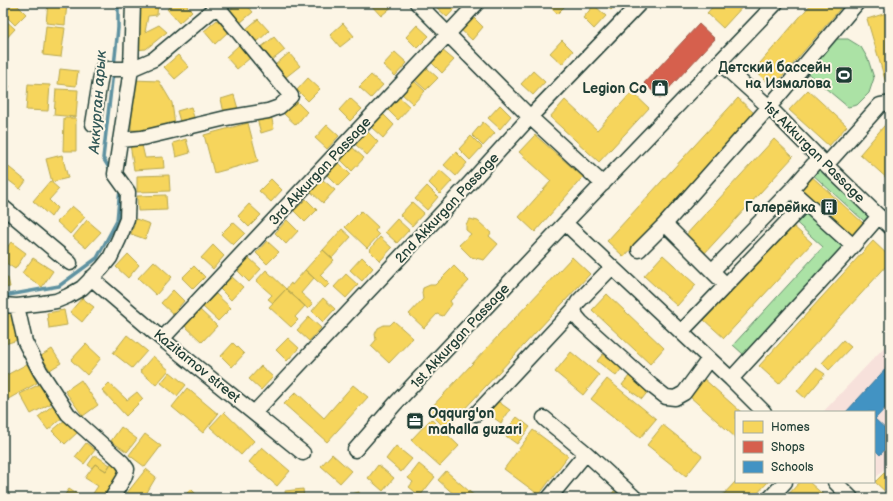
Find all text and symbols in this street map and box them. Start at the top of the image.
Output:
water label: Аккурган арык [85,49,111,155]
place label: Детский бассейн на Измалова [718,59,832,92]
sports icon: Детский бассейн на Измалова [834,65,854,85]
shop icon: Legion Co [650,78,670,98]
place label: Legion Co [582,80,647,97]
street label: 1st Akkurgan Passage [759,97,869,207]
street label: 3rd Akkurgan Passage [265,113,375,229]
street label: 2nd Akkurgan Passage [391,149,503,267]
building icon: Галерейка [819,197,839,217]
place label: Галерейка [745,199,817,216]
street label: 1st Akkurgan Passage [407,280,513,392]
street label: Kazitarnov street [150,326,244,407]
place label: Oqqurg'on mahalla guzari [428,405,522,438]
office icon: Oqqurg'on mahalla guzari [405,411,425,431]
legend [735,411,875,483]
text: Homes [771,420,810,435]
text: Shops [771,440,805,455]
text: Schools [771,460,814,475]

